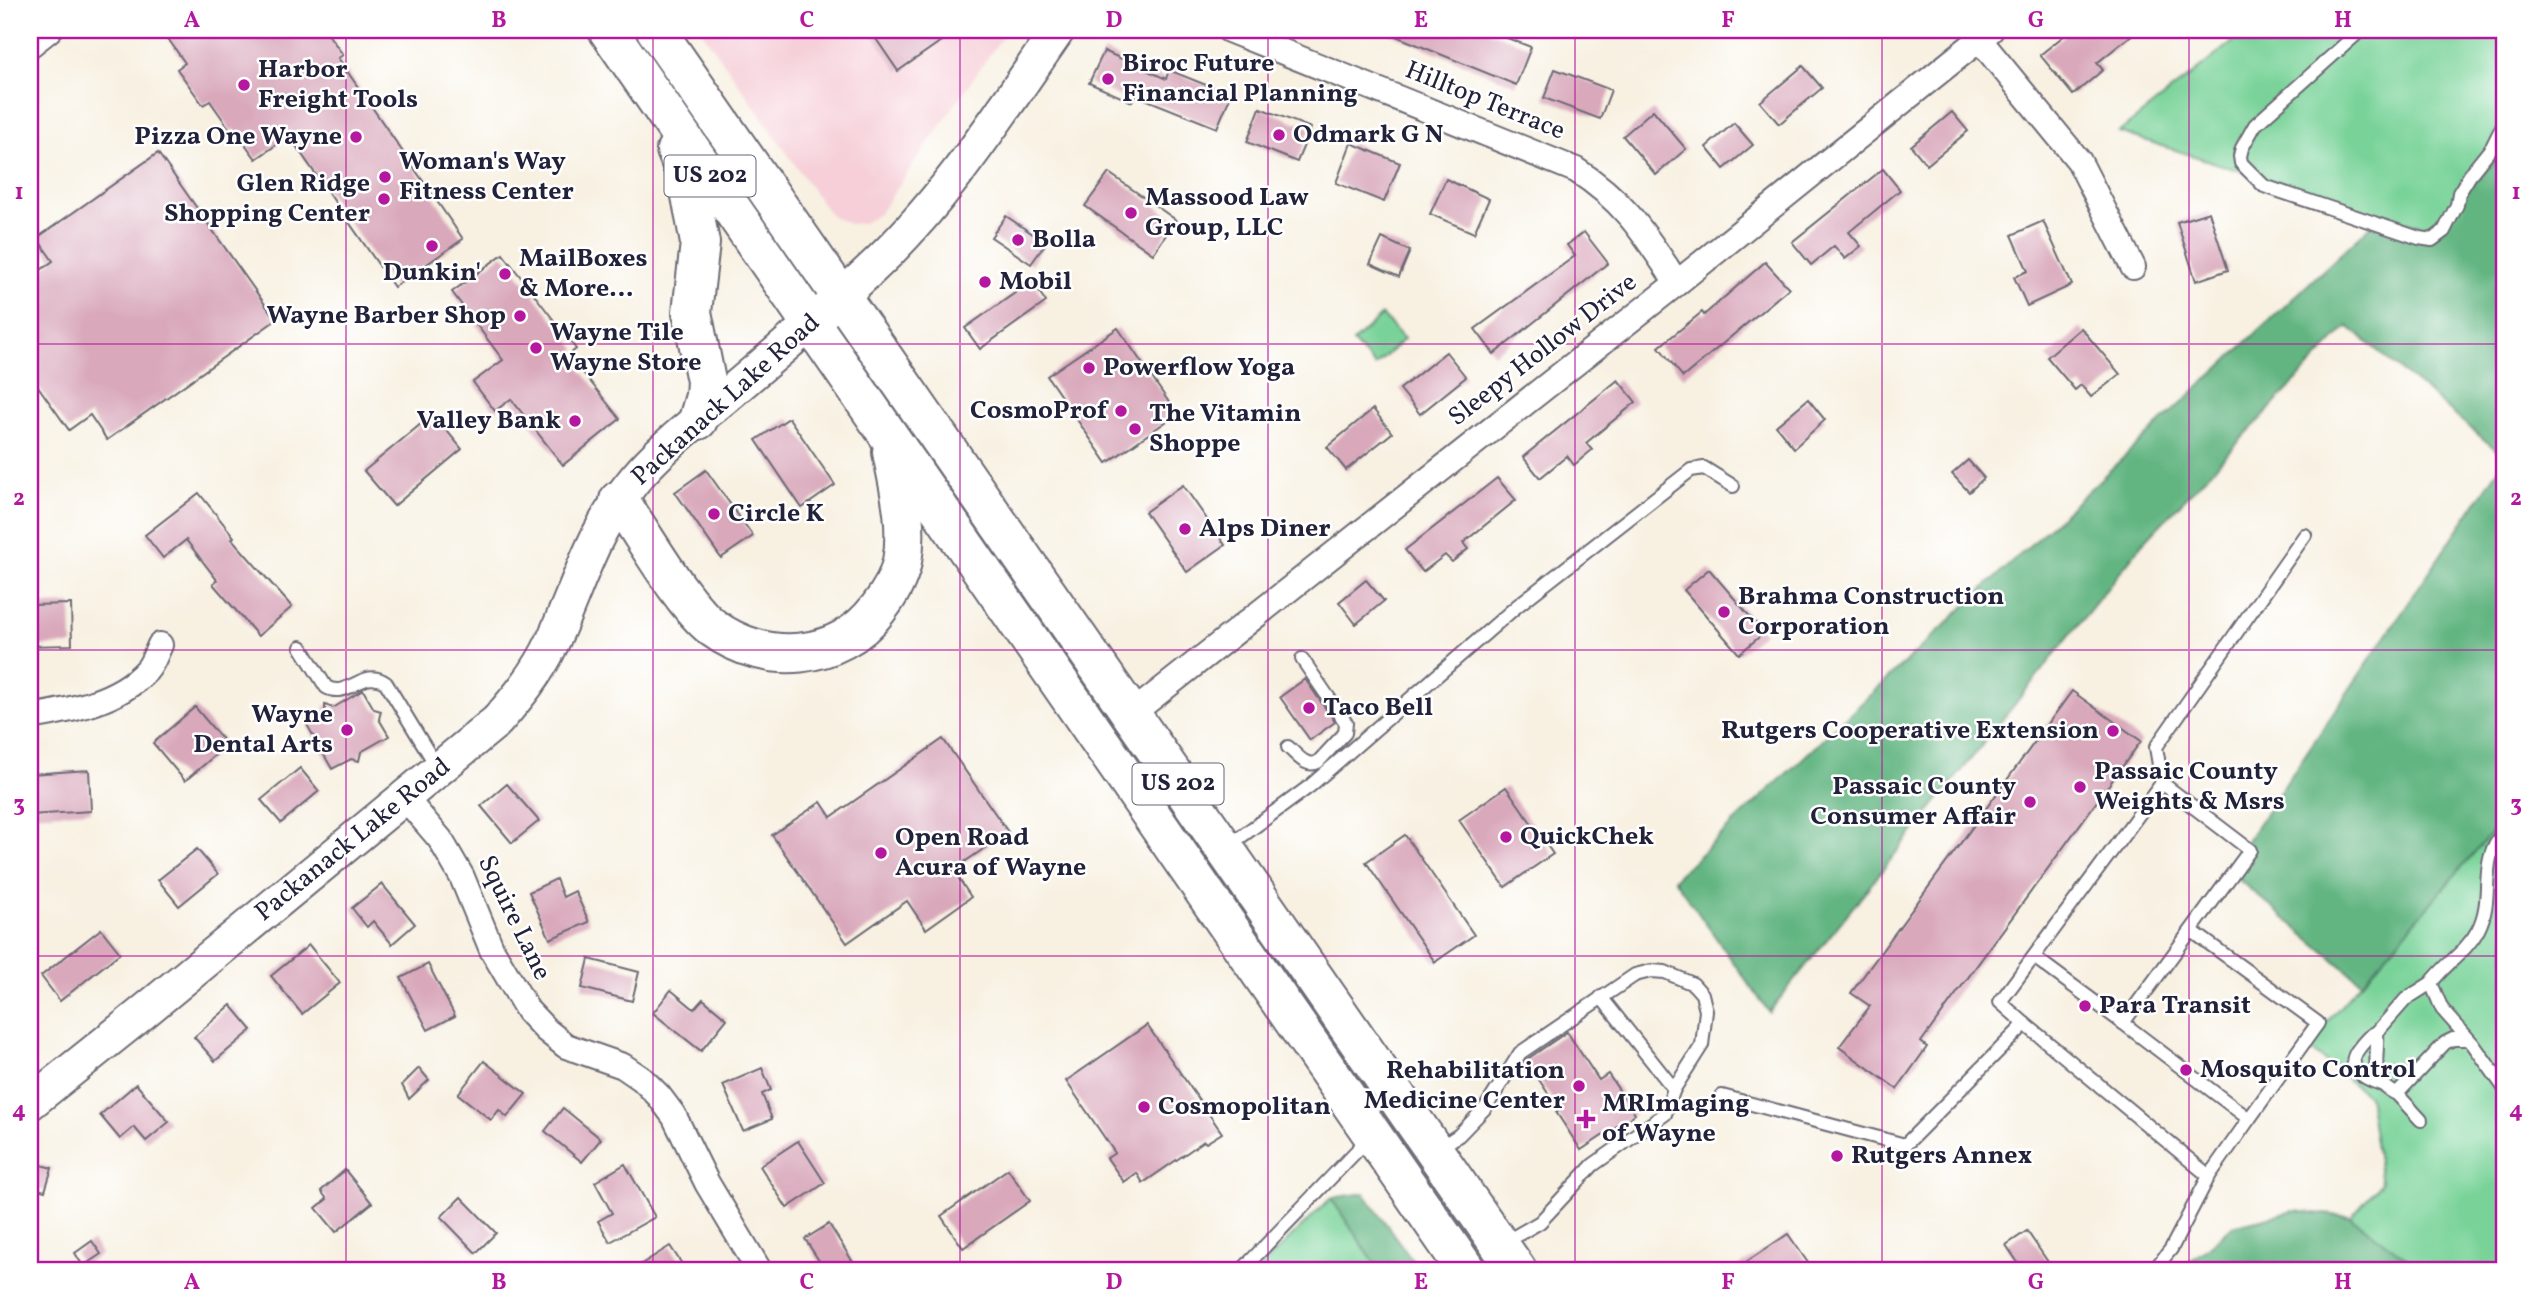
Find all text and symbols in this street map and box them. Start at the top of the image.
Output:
text: A [184,5,200,37]
text: B [491,5,507,37]
text: C [800,5,814,37]
text: D [1106,5,1123,37]
text: E [1414,5,1428,37]
text: F [1721,5,1735,37]
text: G [2028,5,2044,37]
text: H [2334,5,2352,37]
place label: Biroc Future Financial Planning [1122,46,1358,112]
place label: Harbor Freight Tools [258,52,418,118]
street label: Hilltop Terrace [1400,53,1570,149]
marker: Biroc Future Financial Planning [1100,71,1116,87]
marker: Harbor Freight Tools [236,77,252,93]
place label: Odmark G N [1293,117,1444,153]
place label: Pizza One Wayne [134,119,342,155]
marker: Odmark G N [1271,127,1287,143]
marker: Pizza One Wayne [348,129,364,145]
place label: Woman's Way Fitness Center [399,144,574,210]
road number: US 202 [664,156,756,196]
place label: Glen Ridge Shopping Center [164,166,370,232]
marker: Woman's Way Fitness Center [377,169,393,185]
text: 1 [14,177,24,209]
text: 1 [2511,177,2521,209]
place label: Massood Law Group, LLC [1145,180,1309,246]
marker: Glen Ridge Shopping Center [376,191,392,207]
marker: Massood Law Group, LLC [1123,205,1139,221]
place label: Bolla [1032,222,1096,258]
marker: Bolla [1010,232,1026,248]
marker: Dunkin' [424,238,440,254]
place label: MailBoxes & More... [519,241,648,307]
place label: Dunkin' [383,255,481,291]
place label: Mobil [999,264,1072,300]
street label: Sleepy Hollow Drive [1441,265,1645,435]
marker: MailBoxes & More... [497,266,513,282]
marker: Mobil [977,274,993,290]
place label: Wayne Barber Shop [267,298,506,334]
street label: Packanack Lake Road [624,305,828,495]
marker: Wayne Barber Shop [512,308,528,324]
place label: Wayne Tile Wayne Store [550,315,702,381]
marker: Wayne Tile Wayne Store [528,340,544,356]
place label: Powerflow Yoga [1103,350,1295,386]
marker: Powerflow Yoga [1081,360,1097,376]
place label: CosmoProf [970,393,1110,429]
place label: The Vitamin Shoppe [1149,396,1301,462]
place label: Valley Bank [417,403,561,439]
marker: CosmoProf [1113,403,1129,419]
marker: Valley Bank [567,413,583,429]
marker: The Vitamin Shoppe [1127,421,1143,437]
text: 2 [13,483,25,515]
text: 2 [2510,483,2522,515]
place label: Circle K [728,496,824,532]
marker: Circle K [706,506,722,522]
place label: Alps Diner [1199,511,1331,547]
marker: Alps Diner [1177,521,1193,537]
place label: Brahma Construction Corporation [1738,579,2004,645]
marker: Brahma Construction Corporation [1716,604,1732,620]
place label: Taco Bell [1323,690,1433,726]
place label: Wayne Dental Arts [193,697,333,763]
marker: Taco Bell [1301,700,1317,716]
place label: Rutgers Cooperative Extension [1721,713,2099,749]
marker: Wayne Dental Arts [339,722,355,738]
marker: Rutgers Cooperative Extension [2105,723,2121,739]
street label: Packanack Lake Road [247,750,459,930]
place label: Passaic County Weights & Msrs [2094,754,2285,820]
road number: US 202 [1132,764,1224,804]
place label: Passaic County Consumer Affair [1810,769,2016,835]
marker: Passaic County Weights & Msrs [2072,779,2088,795]
text: 3 [13,789,25,821]
text: 3 [2510,789,2522,821]
marker: Passaic County Consumer Affair [2022,794,2038,810]
place label: QuickChek [1520,819,1654,855]
place label: Open Road Acura of Wayne [895,820,1086,886]
marker: QuickChek [1498,829,1514,845]
marker: Open Road Acura of Wayne [873,845,889,861]
street label: Squire Lane [468,850,560,986]
place label: Para Transit [2099,988,2251,1024]
marker: Para Transit [2077,998,2093,1014]
place label: Mosquito Control [2200,1052,2416,1088]
place label: Rehabilitation Medicine Center [1364,1053,1565,1119]
marker: Mosquito Control [2178,1062,2194,1078]
marker: Rehabilitation Medicine Center [1571,1078,1587,1094]
place label: MRImaging of Wayne [1602,1086,1750,1152]
place label: Cosmopolitan [1158,1089,1331,1125]
text: 4 [12,1095,26,1127]
text: 4 [2509,1095,2523,1127]
marker: Cosmopolitan [1136,1099,1152,1115]
marker: MRImaging of Wayne [1576,1109,1596,1129]
place label: Rutgers Annex [1851,1138,2033,1174]
marker: Rutgers Annex [1829,1148,1845,1164]
text: A [184,1267,200,1299]
text: B [491,1267,507,1299]
text: C [800,1267,814,1299]
text: D [1106,1267,1123,1299]
text: E [1414,1267,1428,1299]
text: F [1721,1267,1735,1299]
text: G [2028,1267,2044,1299]
text: H [2334,1267,2352,1299]

